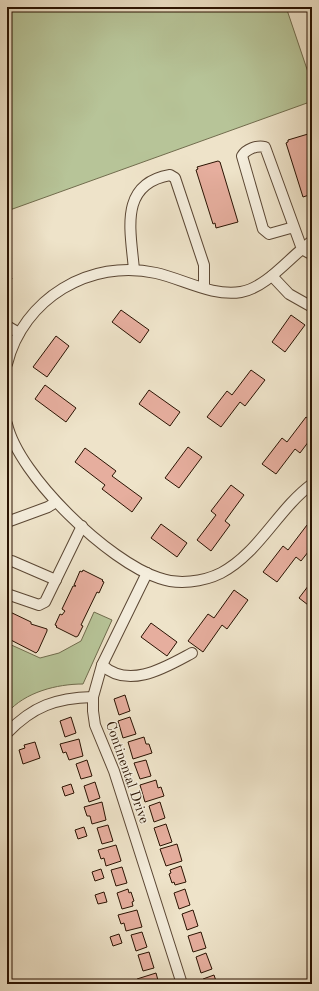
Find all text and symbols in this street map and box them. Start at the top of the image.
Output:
street label: Continental Drive [103,719,151,825]

